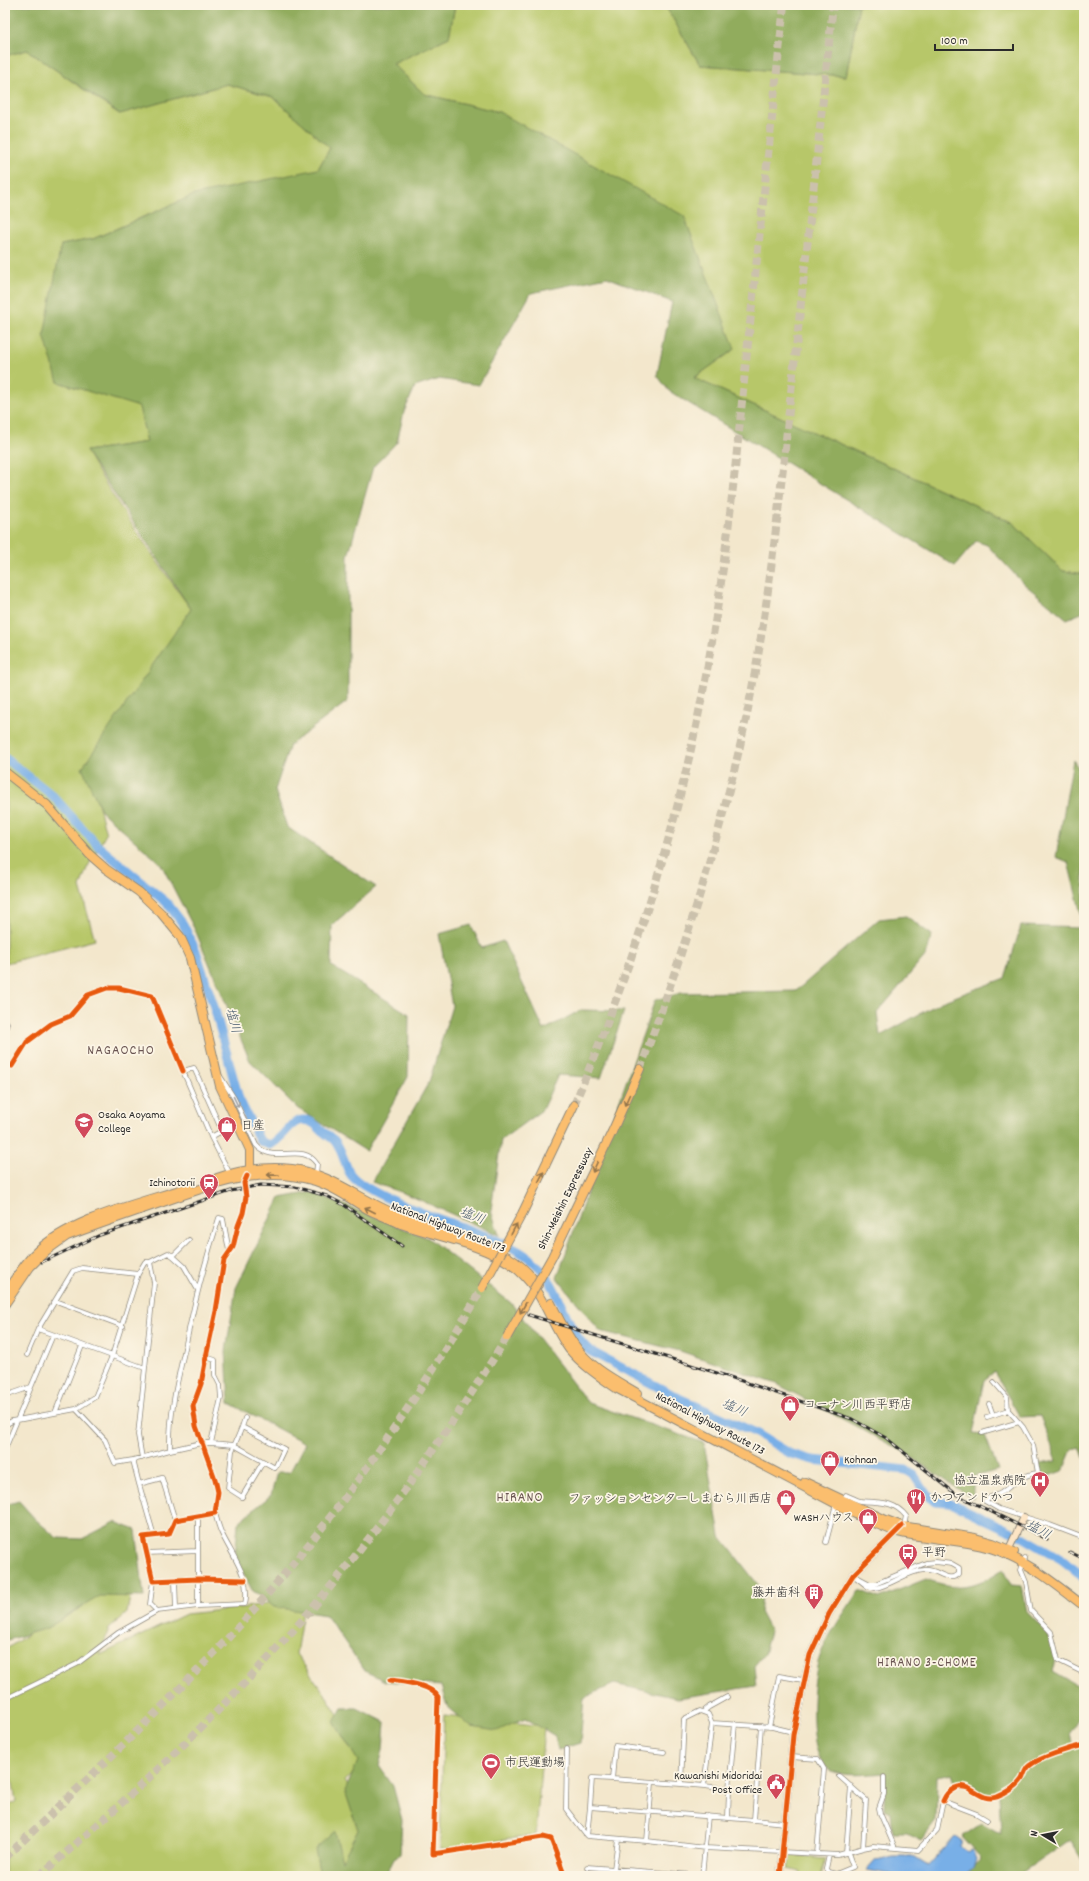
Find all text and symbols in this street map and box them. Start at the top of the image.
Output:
scale bar [935,26,1013,52]
text: 100 m [941,33,968,50]
water label: 塩川 [219,1006,245,1036]
district label: NAGAOCHO [87,1041,155,1061]
one-way arrow [622,1094,630,1106]
one-way arrow [232,1096,240,1108]
place label: Osaka Aoyama College [98,1107,165,1138]
school or university icon: Osaka Aoyama College [73,1111,95,1139]
shop icon: 日産 [216,1115,238,1143]
place label: 日産 [241,1118,265,1135]
street label: Shin-Meishin Expressway [534,1144,599,1253]
one-way arrow [591,1161,598,1173]
one-way arrow [267,1171,280,1179]
one-way arrow [538,1171,545,1183]
station icon: Ichinotorii [198,1172,220,1200]
place label: Ichinotorii [149,1175,195,1192]
street label: National Highway Route 173 [388,1198,508,1258]
water label: 塩川 [456,1203,488,1231]
one-way arrow [364,1206,376,1213]
one-way arrow [511,1223,518,1235]
one-way arrow [519,1301,527,1313]
street label: National Highway Route 173 [652,1388,768,1460]
shop icon: コーナン川西平野店 [779,1394,801,1422]
water label: 塩川 [718,1395,750,1423]
place label: コーナン川西平野店 [804,1397,912,1414]
shop icon: Kohnan [819,1449,841,1477]
place label: Kohnan [844,1452,878,1469]
hospital icon: 協立温泉病院 [1029,1470,1051,1498]
place label: 協立温泉病院 [954,1473,1026,1490]
restaurant icon: かつアンドかつ [905,1487,927,1515]
district label: HIRANO [497,1488,543,1508]
shop icon: ファッションセンターしまむら川西店 [775,1488,797,1516]
place label: かつアンドかつ [930,1490,1014,1507]
place label: ファッションセンターしまむら川西店 [569,1491,772,1508]
shop icon: WASHハウス [857,1507,879,1535]
place label: WASHハウス [794,1510,854,1527]
water label: 塩川 [1022,1517,1054,1545]
bus stop icon: 平野 [897,1542,919,1570]
place label: 平野 [922,1545,946,1562]
building icon: 藤井歯科 [803,1582,825,1610]
place label: 藤井歯科 [752,1585,800,1602]
district label: HIRANO 3-CHOME [877,1654,977,1673]
sports icon: 市民運動場 [480,1752,502,1780]
place label: 市民運動場 [505,1755,565,1772]
place label: Kawanishi Midoridai Post Office [674,1768,762,1799]
public building icon: Kawanishi Midoridai Post Office [765,1772,787,1800]
north arrow [1023,1815,1063,1855]
text: N [1027,1829,1044,1838]

